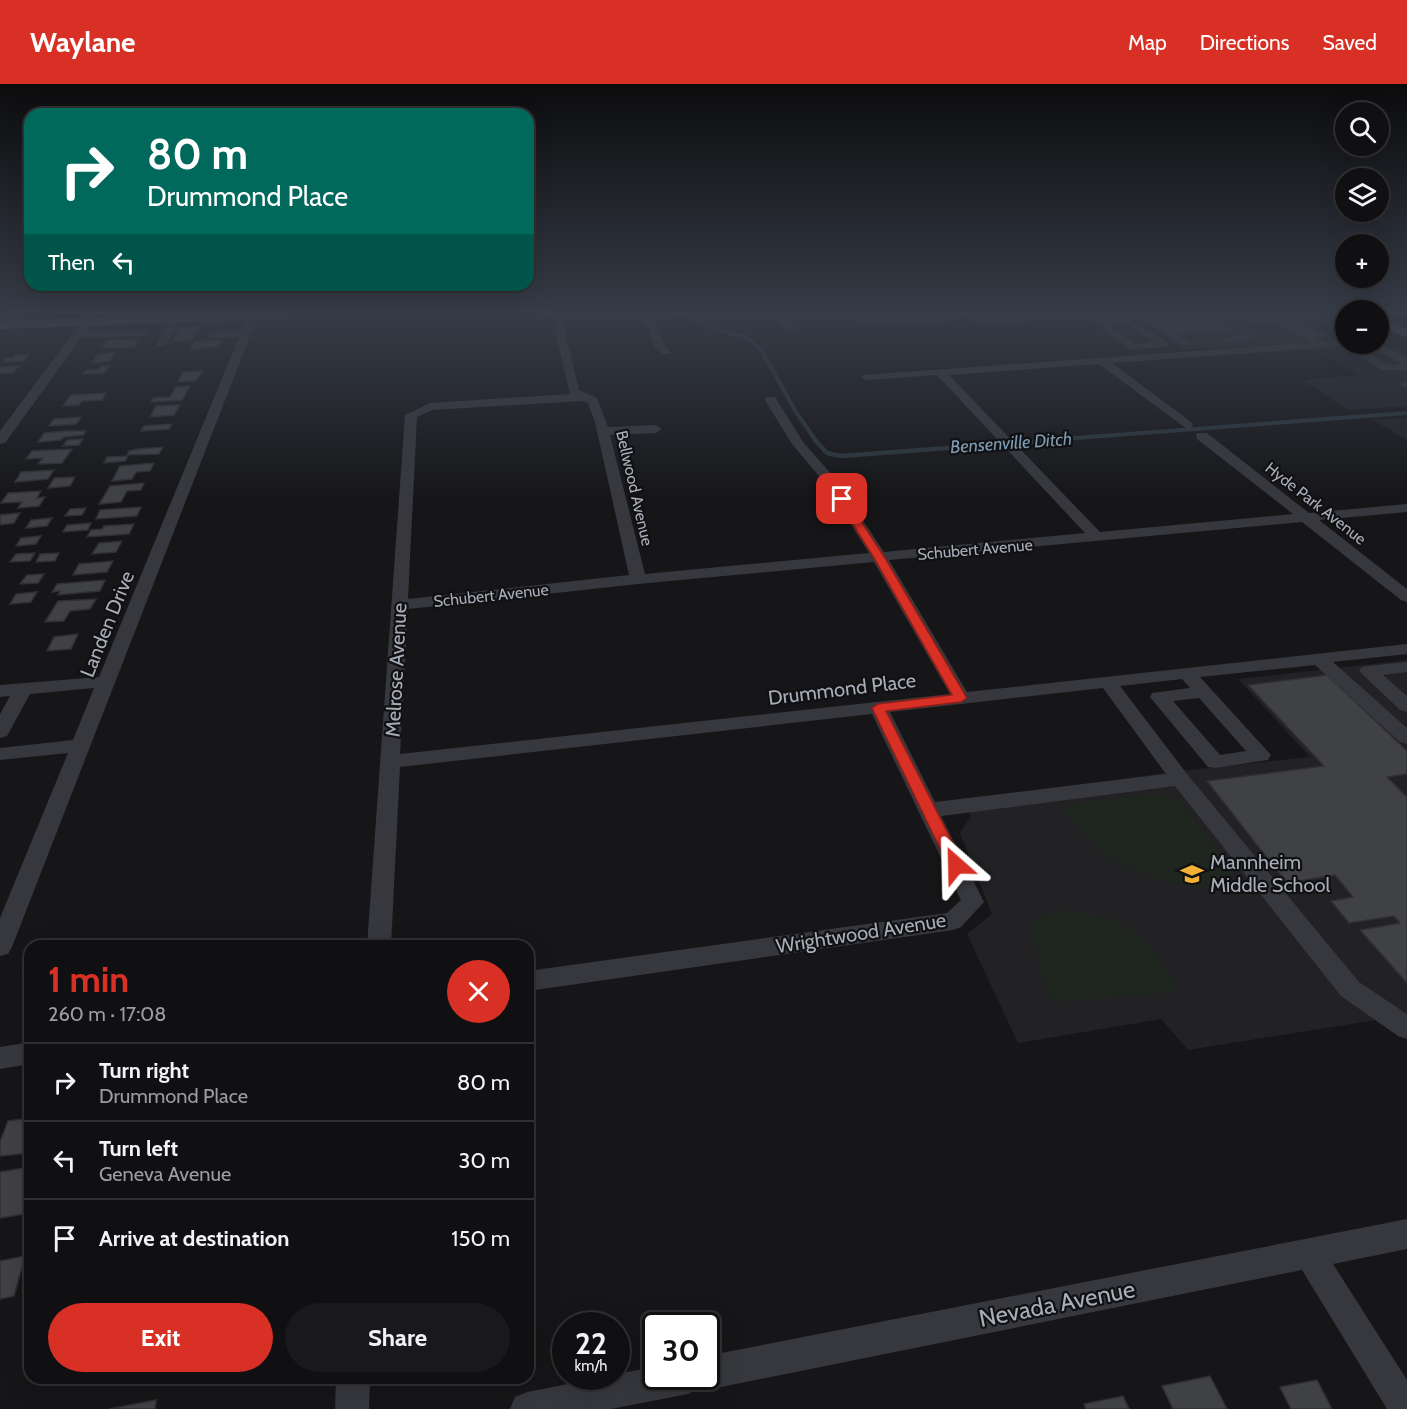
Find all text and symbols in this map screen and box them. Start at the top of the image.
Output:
text: Waylane [30,25,136,59]
text: Map [1128,30,1167,55]
text: Directions [1200,30,1289,55]
text: Saved [1322,30,1377,55]
map controls [1335,102,1389,354]
button: search [1335,102,1389,156]
text: 80 m [147,128,248,180]
icon: right [48,132,126,210]
button: layers [1335,168,1389,222]
text: Drummond Place [147,180,348,213]
button: + [1335,234,1389,288]
icon: left [107,246,140,279]
text: Then [48,249,95,276]
button: − [1335,300,1389,354]
water label: Bensenville Ditch [949,428,1073,458]
street label: Bellwood Avenue [612,429,657,548]
street label: Hyde Park Avenue [1261,458,1370,549]
pin [816,473,867,524]
icon: arrive [825,482,858,515]
street label: Schubert Avenue [917,535,1033,564]
street label: Landen Drive [75,567,139,681]
street label: Schubert Avenue [433,580,549,611]
street label: Melrose Avenue [380,602,412,738]
street label: Drummond Place [767,668,917,710]
position arrow [924,833,988,897]
place label: Mannheim Middle School [1210,850,1330,897]
school or university icon: Mannheim Middle School [1179,861,1205,887]
street label: Wrightwood Avenue [774,908,948,958]
text: 1 min [48,957,129,1001]
button: close [447,960,510,1023]
text: 260 m · 17:08 [48,1002,166,1026]
text: Turn right [99,1057,189,1084]
icon: right [48,1066,81,1099]
text: 80 m [457,1069,510,1096]
text: Drummond Place [99,1084,248,1108]
text: Turn left [99,1135,178,1162]
icon: left [48,1144,81,1177]
text: 30 m [458,1147,510,1174]
text: Geneva Avenue [99,1162,231,1186]
icon: arrive [48,1222,81,1255]
text: Arrive at destination [99,1225,289,1252]
text: 150 m [451,1225,510,1252]
street label: Nevada Avenue [976,1274,1137,1333]
button: Exit [48,1303,273,1372]
button: Share [285,1303,510,1372]
speed limit sign: 30 [642,1312,720,1390]
text: 22 [575,1325,607,1362]
text: km/h [575,1357,607,1375]

